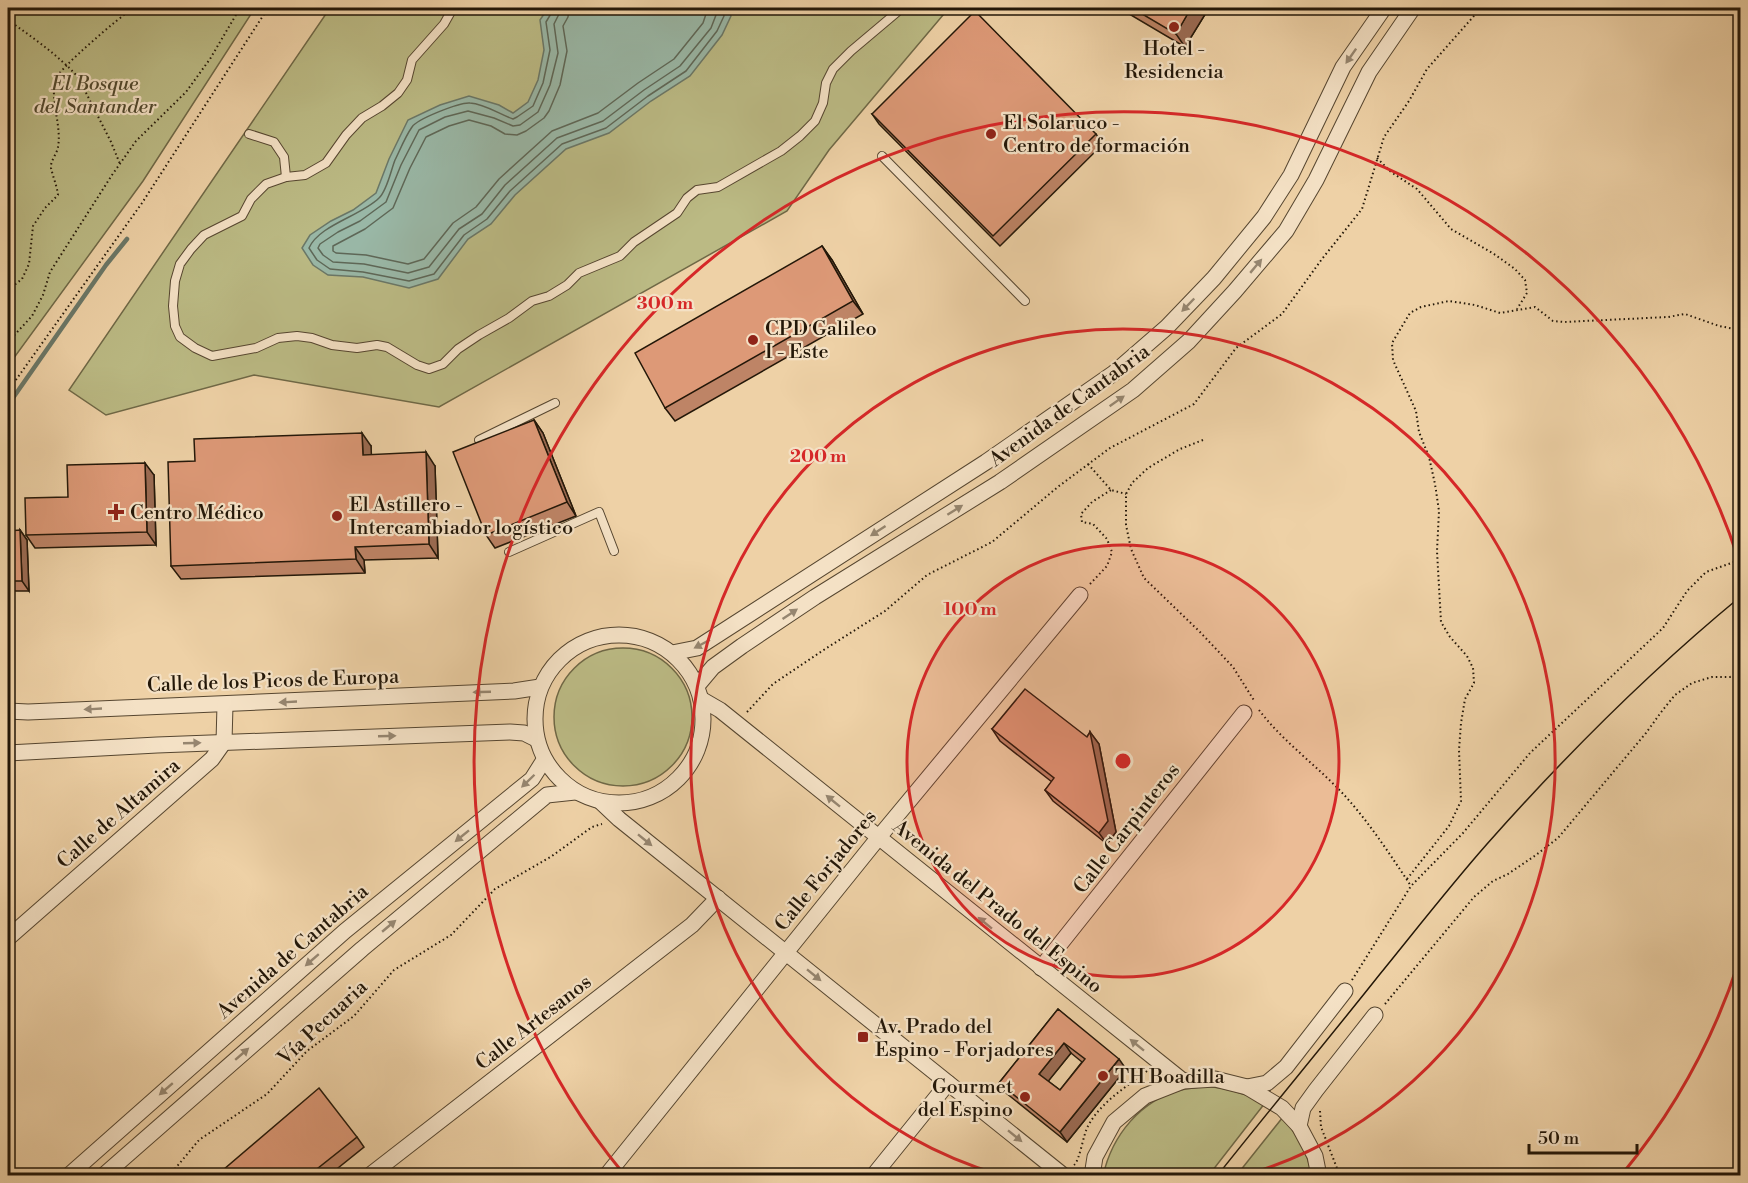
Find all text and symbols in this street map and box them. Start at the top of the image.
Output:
marker: Hotel - Residencia [1167,20,1181,34]
place label: Hotel - Residencia [1124,37,1225,85]
one-way arrow [1345,47,1357,63]
park label: El Bosque del Santander [34,72,157,120]
place label: El Solaruco - Centro de formación [1003,111,1190,159]
marker: El Solaruco - Centro de formación [984,127,998,141]
one-way arrow [1250,258,1263,274]
text: 300 m [637,292,694,315]
one-way arrow [1181,298,1195,313]
place label: CPD Galileo I - Este [765,317,877,365]
marker: CPD Galileo I - Este [746,333,760,347]
street label: Avenida de Cantabria [984,339,1156,474]
one-way arrow [1109,396,1125,407]
text: 200 m [790,445,847,468]
place label: El Astillero - Intercambiador logístico [349,493,573,541]
place label: Centro Médico [130,501,264,526]
marker: Centro Médico [107,503,125,521]
one-way arrow [947,504,963,515]
marker: El Astillero - Intercambiador logístico [330,509,344,523]
one-way arrow [871,525,887,537]
text: 100 m [943,598,997,621]
one-way arrow [782,609,798,620]
one-way arrow [693,639,711,649]
street label: Calle de los Picos de Europa [147,665,400,698]
one-way arrow [473,688,492,697]
one-way arrow [278,697,297,706]
one-way arrow [83,704,102,713]
one-way arrow [377,732,396,741]
one-way arrow [182,739,201,748]
centre of rings [1113,751,1133,771]
street label: Calle de Altamira [52,753,187,875]
street label: Calle Carpinteros [1069,759,1186,899]
one-way arrow [520,774,535,788]
one-way arrow [825,794,841,807]
street label: Calle Forjadores [770,805,883,937]
street label: Avenida del Prado del Espino [886,814,1107,1000]
one-way arrow [454,829,470,842]
one-way arrow [637,833,653,846]
street label: Avenida de Cantabria [211,879,375,1025]
one-way arrow [977,916,993,929]
one-way arrow [381,920,397,933]
one-way arrow [305,953,320,966]
one-way arrow [806,968,821,981]
street label: Calle Artesanos [471,970,597,1076]
street label: Vía Pecuaria [272,975,374,1072]
place label: Av. Prado del Espino - Forjadores [874,1015,1054,1063]
marker: Av. Prado del Espino - Forjadores [856,1030,870,1044]
one-way arrow [1130,1039,1145,1052]
one-way arrow [234,1048,249,1061]
place label: TH Boadilla [1115,1065,1225,1090]
marker: TH Boadilla [1096,1069,1110,1083]
place label: Gourmet del Espino [918,1075,1013,1123]
one-way arrow [159,1082,174,1095]
marker: Gourmet del Espino [1018,1090,1032,1104]
scale bar [1529,1117,1637,1155]
text: 50 m [1538,1127,1580,1150]
one-way arrow [1007,1130,1023,1143]

